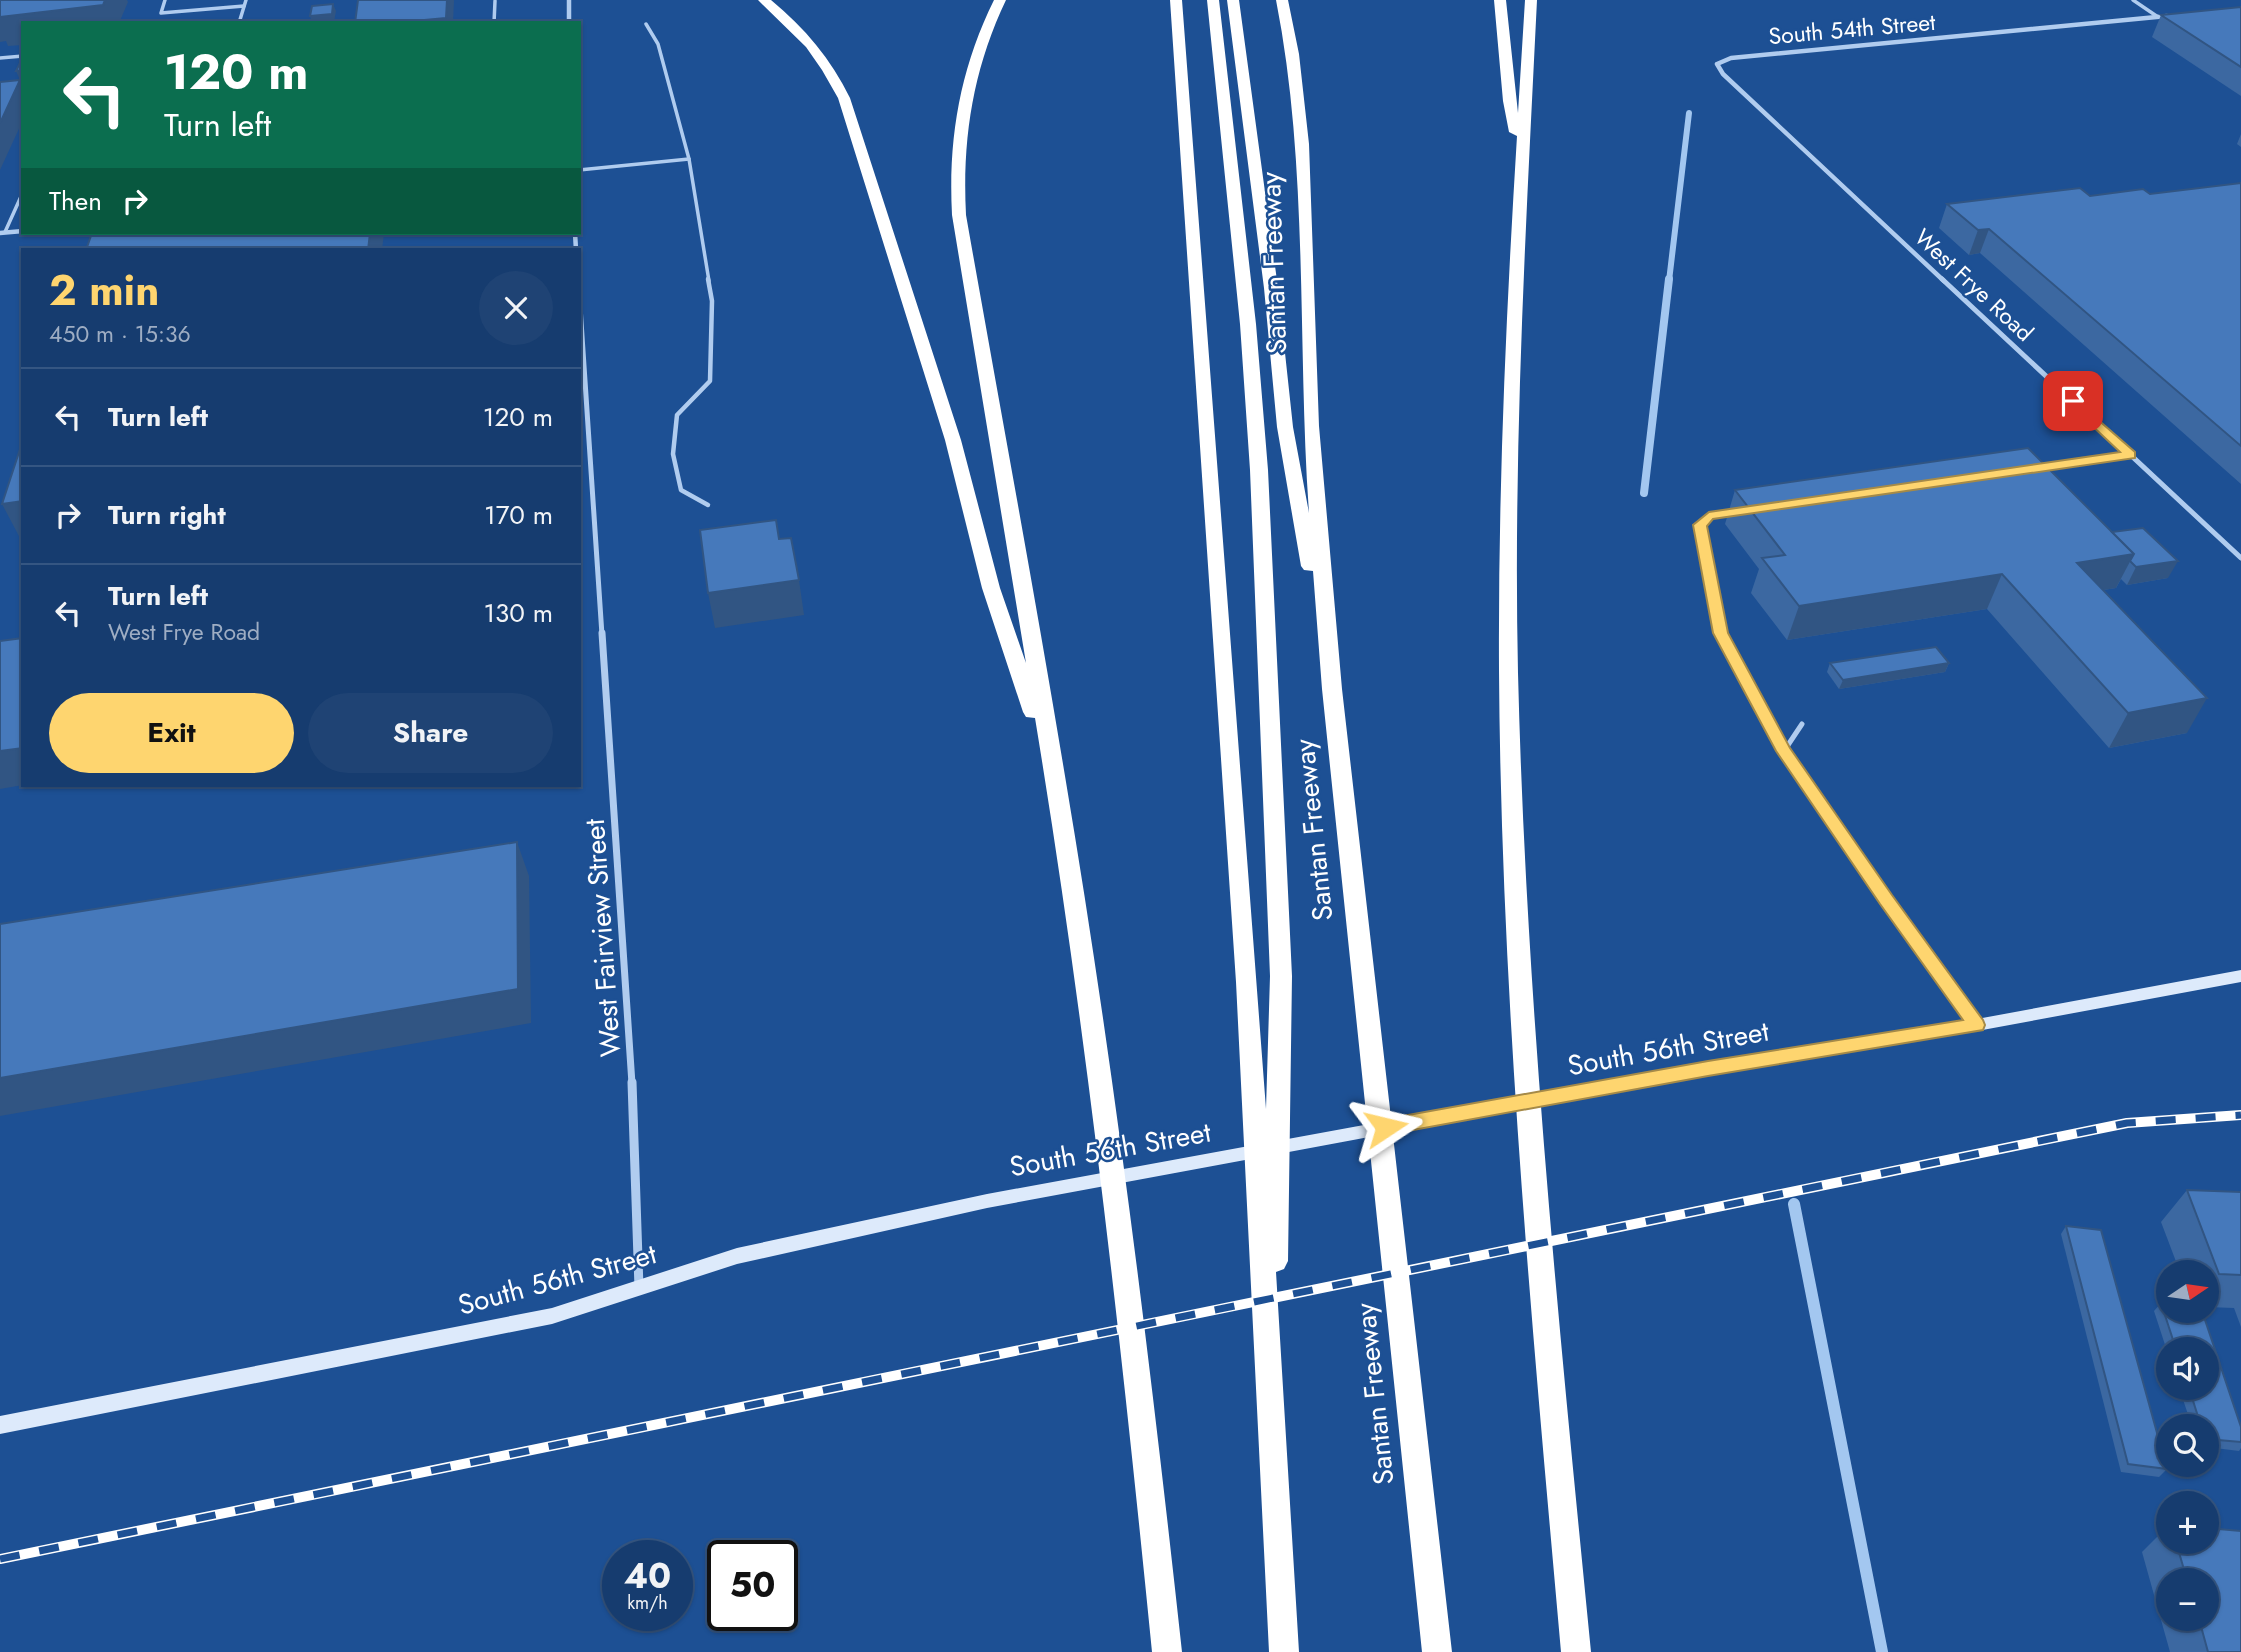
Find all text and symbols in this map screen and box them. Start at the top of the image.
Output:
street label: South 54th Street [1767,5,1937,53]
text: 120 m [164,37,308,107]
icon: left [49,49,140,140]
text: Turn left [164,102,271,148]
street label: Santan Freeway [1250,170,1297,355]
text: Then [49,182,102,220]
icon: right [116,182,154,220]
street label: West Frye Road [1907,221,2041,349]
text: 2 min [49,260,159,321]
button: close [479,271,553,345]
text: 450 m · 15:36 [49,317,191,351]
pin [2043,371,2103,431]
icon: arrive [2054,382,2092,420]
icon: left [49,398,87,436]
text: Turn left [108,398,208,436]
text: 120 m [483,398,553,436]
icon: right [49,496,87,534]
text: Turn right [108,496,226,534]
text: 170 m [484,496,553,534]
text: Turn left [108,577,208,615]
icon: left [49,594,87,632]
text: 130 m [483,594,553,632]
text: West Frye Road [108,615,260,649]
button: Exit [49,693,294,773]
button: Share [308,693,553,773]
street label: Santan Freeway [1283,736,1343,923]
street label: West Fairview Street [574,817,631,1058]
street label: South 56th Street [1564,1011,1772,1086]
position arrow [1349,1090,1423,1164]
street label: South 56th Street [1006,1112,1214,1187]
street label: South 56th Street [453,1233,661,1326]
north arrow [2156,1260,2219,1323]
map controls [2156,1260,2219,1631]
street label: Santan Freeway [1344,1300,1404,1487]
button: sound [2156,1337,2219,1400]
button: search [2156,1414,2219,1477]
button: + [2156,1491,2219,1554]
speed limit sign: 50 [707,1540,798,1631]
text: 40 [624,1551,671,1601]
button: − [2156,1568,2219,1631]
text: km/h [627,1590,668,1616]

